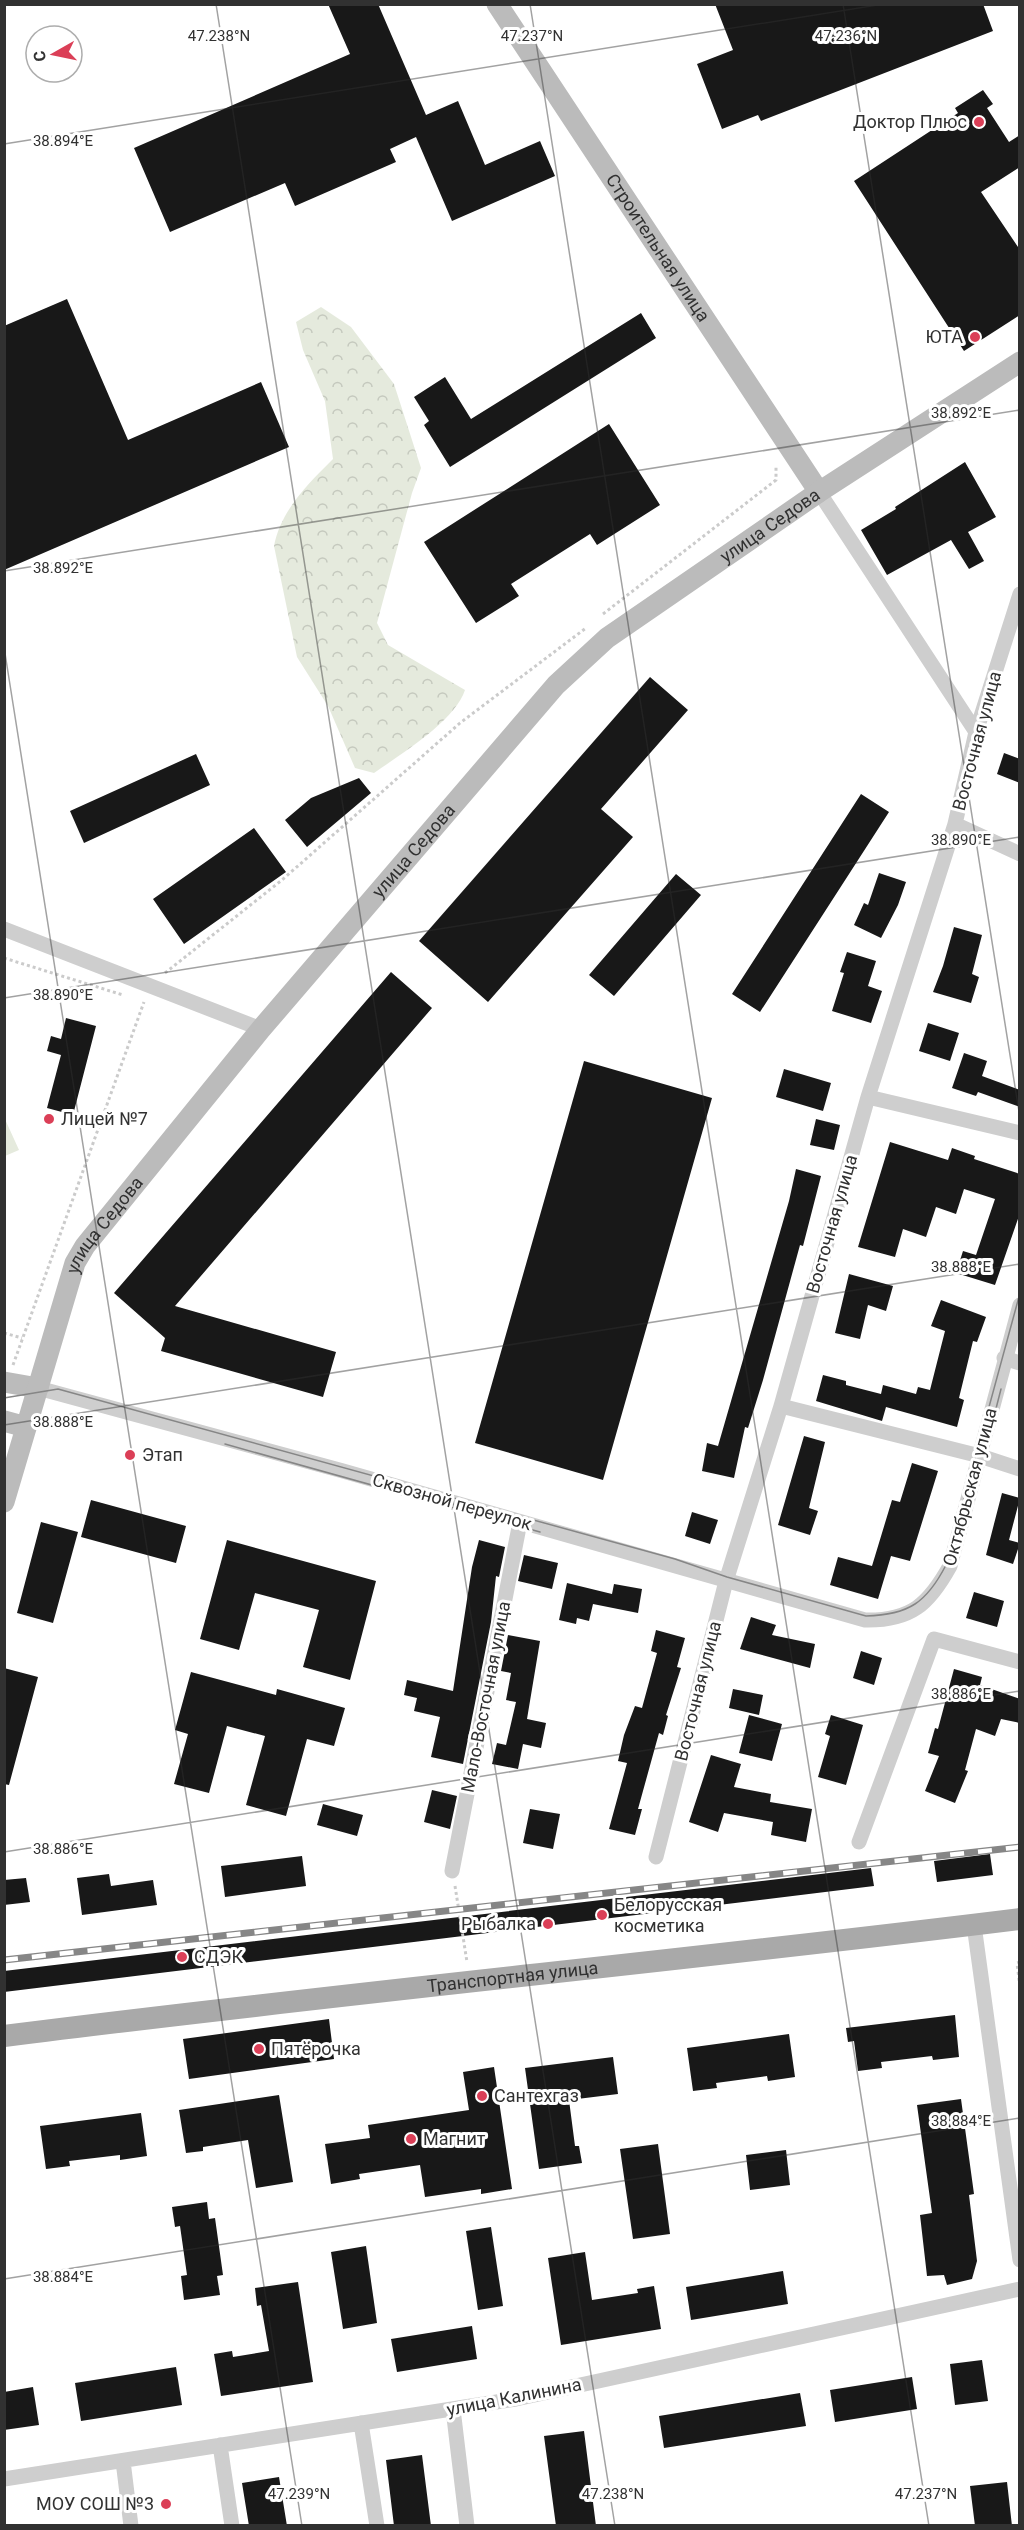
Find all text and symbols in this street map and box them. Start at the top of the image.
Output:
north arrow [24,24,84,84]
text: 47.238°N [188,27,250,45]
text: 47.237°N [501,27,563,45]
text: 47.236°N [815,27,877,45]
text: С [29,50,50,63]
place label: Доктор Плюс [853,111,967,132]
marker: Доктор Плюс [972,115,986,129]
text: 38.894°E [33,132,94,150]
street label: Строительная улица [602,170,715,325]
place label: ЮТА [925,326,963,347]
marker: ЮТА [968,330,982,344]
text: 38.892°E [931,404,992,422]
street label: улица Седова [716,484,824,567]
text: 38.892°E [33,559,94,577]
street label: Восточная улица [948,669,1005,813]
street label: улица Седова [367,800,459,902]
text: 38.890°E [931,831,992,849]
text: 38.890°E [33,986,94,1004]
place label: Лицей №7 [61,1108,148,1129]
marker: Лицей №7 [42,1112,56,1126]
street label: Восточная улица [802,1152,861,1296]
street label: улица Седова [61,1172,147,1276]
text: 38.888°E [931,1258,992,1276]
street label: Октябрьская улица [938,1405,1001,1568]
text: 38.888°E [33,1413,94,1431]
place label: Этап [142,1444,183,1465]
marker: Этап [123,1448,137,1462]
street label: Сквозной переулок [370,1469,534,1534]
street label: Мало-Восточная улица [457,1600,514,1794]
street label: Восточная улица [670,1619,725,1763]
text: 38.886°E [931,1685,992,1703]
text: 38.886°E [33,1840,94,1858]
place label: Белорусская косметика [614,1894,722,1936]
marker: Белорусская косметика [595,1908,609,1922]
place label: Рыбалка [461,1913,536,1934]
marker: Рыбалка [541,1917,555,1931]
place label: СДЭК [194,1946,243,1967]
marker: СДЭК [175,1950,189,1964]
street label: Транспортная улица [426,1957,599,1996]
place label: Пятёрочка [271,2038,361,2059]
marker: Пятёрочка [252,2042,266,2056]
place label: Сантехгаз [494,2085,579,2106]
marker: Сантехгаз [475,2089,489,2103]
text: 38.884°E [931,2112,992,2130]
place label: Магнит [423,2128,486,2149]
marker: Магнит [404,2132,418,2146]
text: 38.884°E [33,2268,94,2286]
street label: улица Калинина [445,2373,583,2420]
text: 47.239°N [268,2485,330,2503]
text: 47.238°N [582,2485,644,2503]
text: 47.237°N [895,2485,957,2503]
place label: МОУ СОШ №3 [36,2493,154,2514]
marker: МОУ СОШ №3 [159,2497,173,2511]

